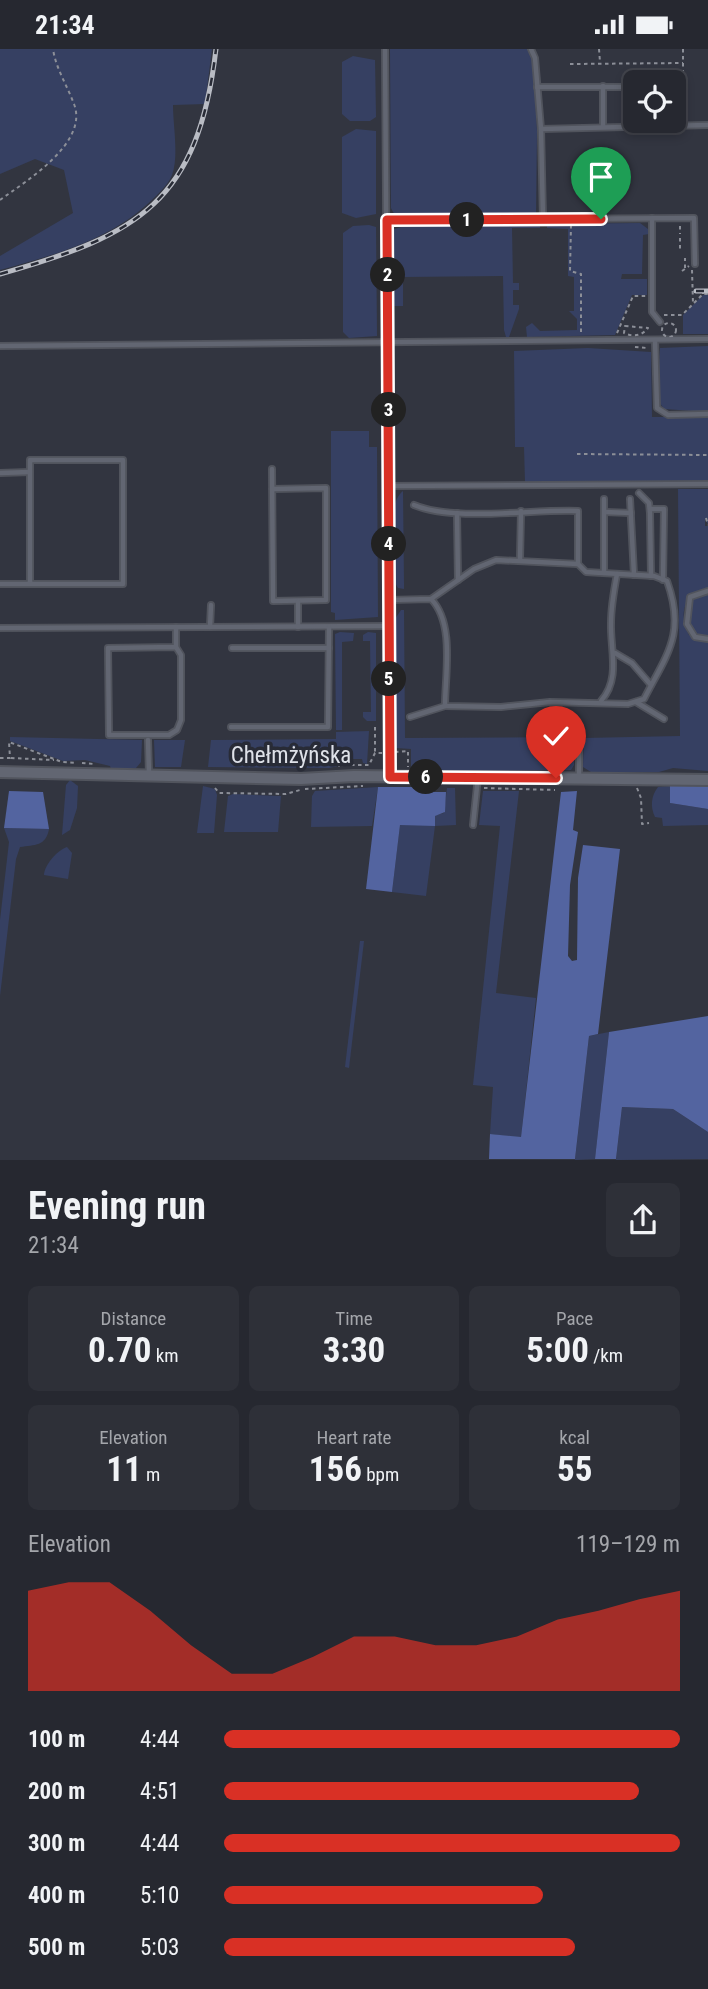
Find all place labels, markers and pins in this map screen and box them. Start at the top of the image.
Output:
pin [571,147,631,219]
pin: 1 [449,203,484,237]
pin: 2 [370,257,406,293]
pin: 3 [372,393,406,427]
pin: 4 [372,526,406,561]
pin: 5 [372,661,406,697]
pin [526,706,586,778]
pin: 6 [408,759,444,795]

